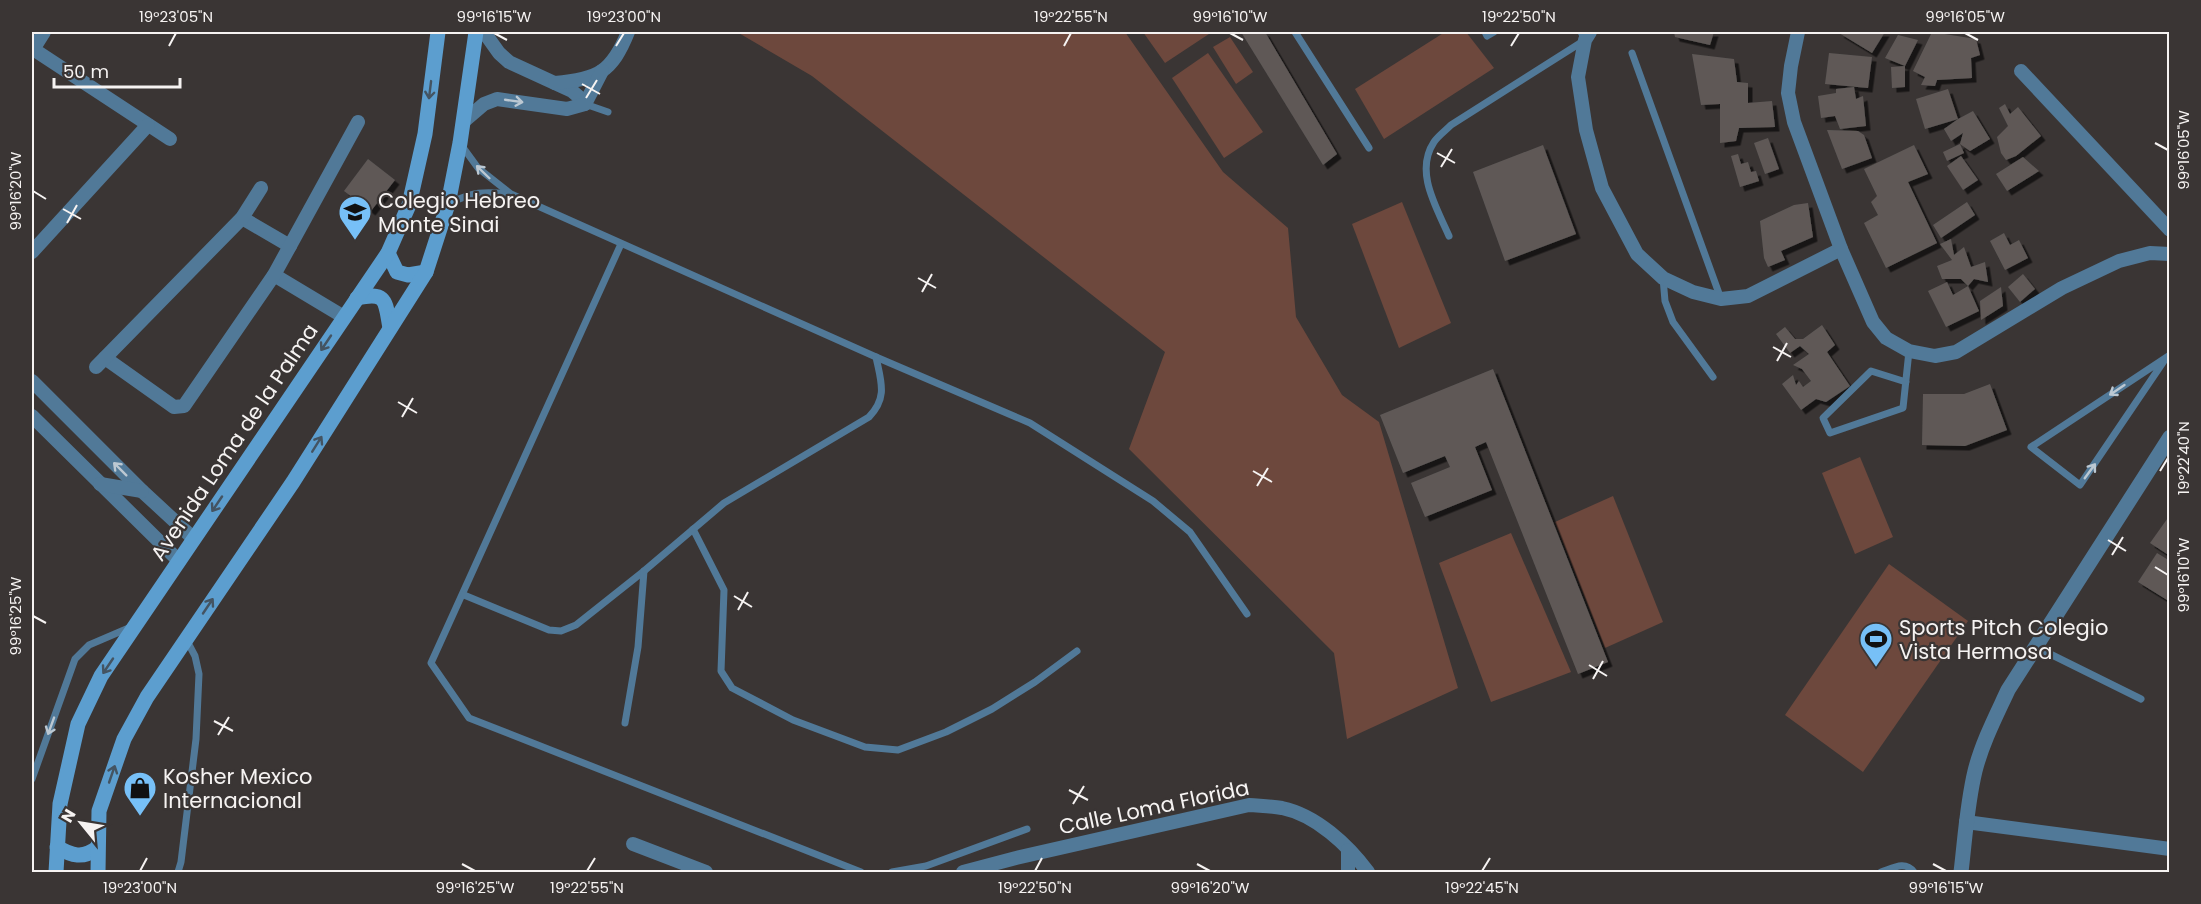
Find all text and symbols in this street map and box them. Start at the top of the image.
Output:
text: 19°23'05"N [139,6,213,27]
text: 99°16'15"W [456,6,532,27]
text: 19°23'00"N [587,6,661,27]
text: 19°22'55"N [1034,6,1108,27]
text: 99°16'10"W [1192,6,1268,27]
text: 19°22'50"N [1482,6,1556,27]
text: 99°16'05"W [1925,6,2005,27]
scale bar [54,51,180,89]
text: 50 m [63,59,109,84]
one-way arrow [425,79,436,99]
one-way arrow [503,96,523,107]
text: 99°16'05"W [2173,110,2194,190]
text: 99°16'20"W [5,151,26,230]
one-way arrow [475,164,490,179]
place label: Colegio Hebreo Monte Sinai [378,186,540,239]
school or university icon: Colegio Hebreo Monte Sinai [337,194,373,241]
street label: Avenida Loma de la Palma [144,318,324,566]
one-way arrow [320,334,332,351]
one-way arrow [2110,384,2126,396]
text: 19°22'40"N [2173,421,2194,495]
one-way arrow [312,436,324,453]
one-way arrow [113,462,127,477]
one-way arrow [2084,463,2096,479]
one-way arrow [210,495,222,512]
text: 99°16'10"W [2173,537,2194,613]
text: 99°16'25"W [5,576,26,655]
one-way arrow [202,598,214,614]
place label: Sports Pitch Colegio Vista Hermosa [1899,613,2108,666]
sports icon: Sports Pitch Colegio Vista Hermosa [1858,621,1894,668]
one-way arrow [102,657,114,674]
one-way arrow [44,716,55,735]
place label: Kosher Mexico Internacional [163,762,312,815]
one-way arrow [107,765,118,784]
shop icon: Kosher Mexico Internacional [122,770,158,817]
street label: Calle Loma Florida [1056,773,1252,841]
north arrow [51,793,111,853]
text: N [55,805,81,827]
text: 19°23'00"N [103,877,177,898]
text: 99°16'25"W [436,877,515,898]
text: 19°22'55"N [550,877,624,898]
text: 19°22'50"N [998,877,1072,898]
text: 99°16'20"W [1171,877,1250,898]
text: 19°22'45"N [1445,877,1519,898]
text: 99°16'15"W [1908,877,1984,898]

